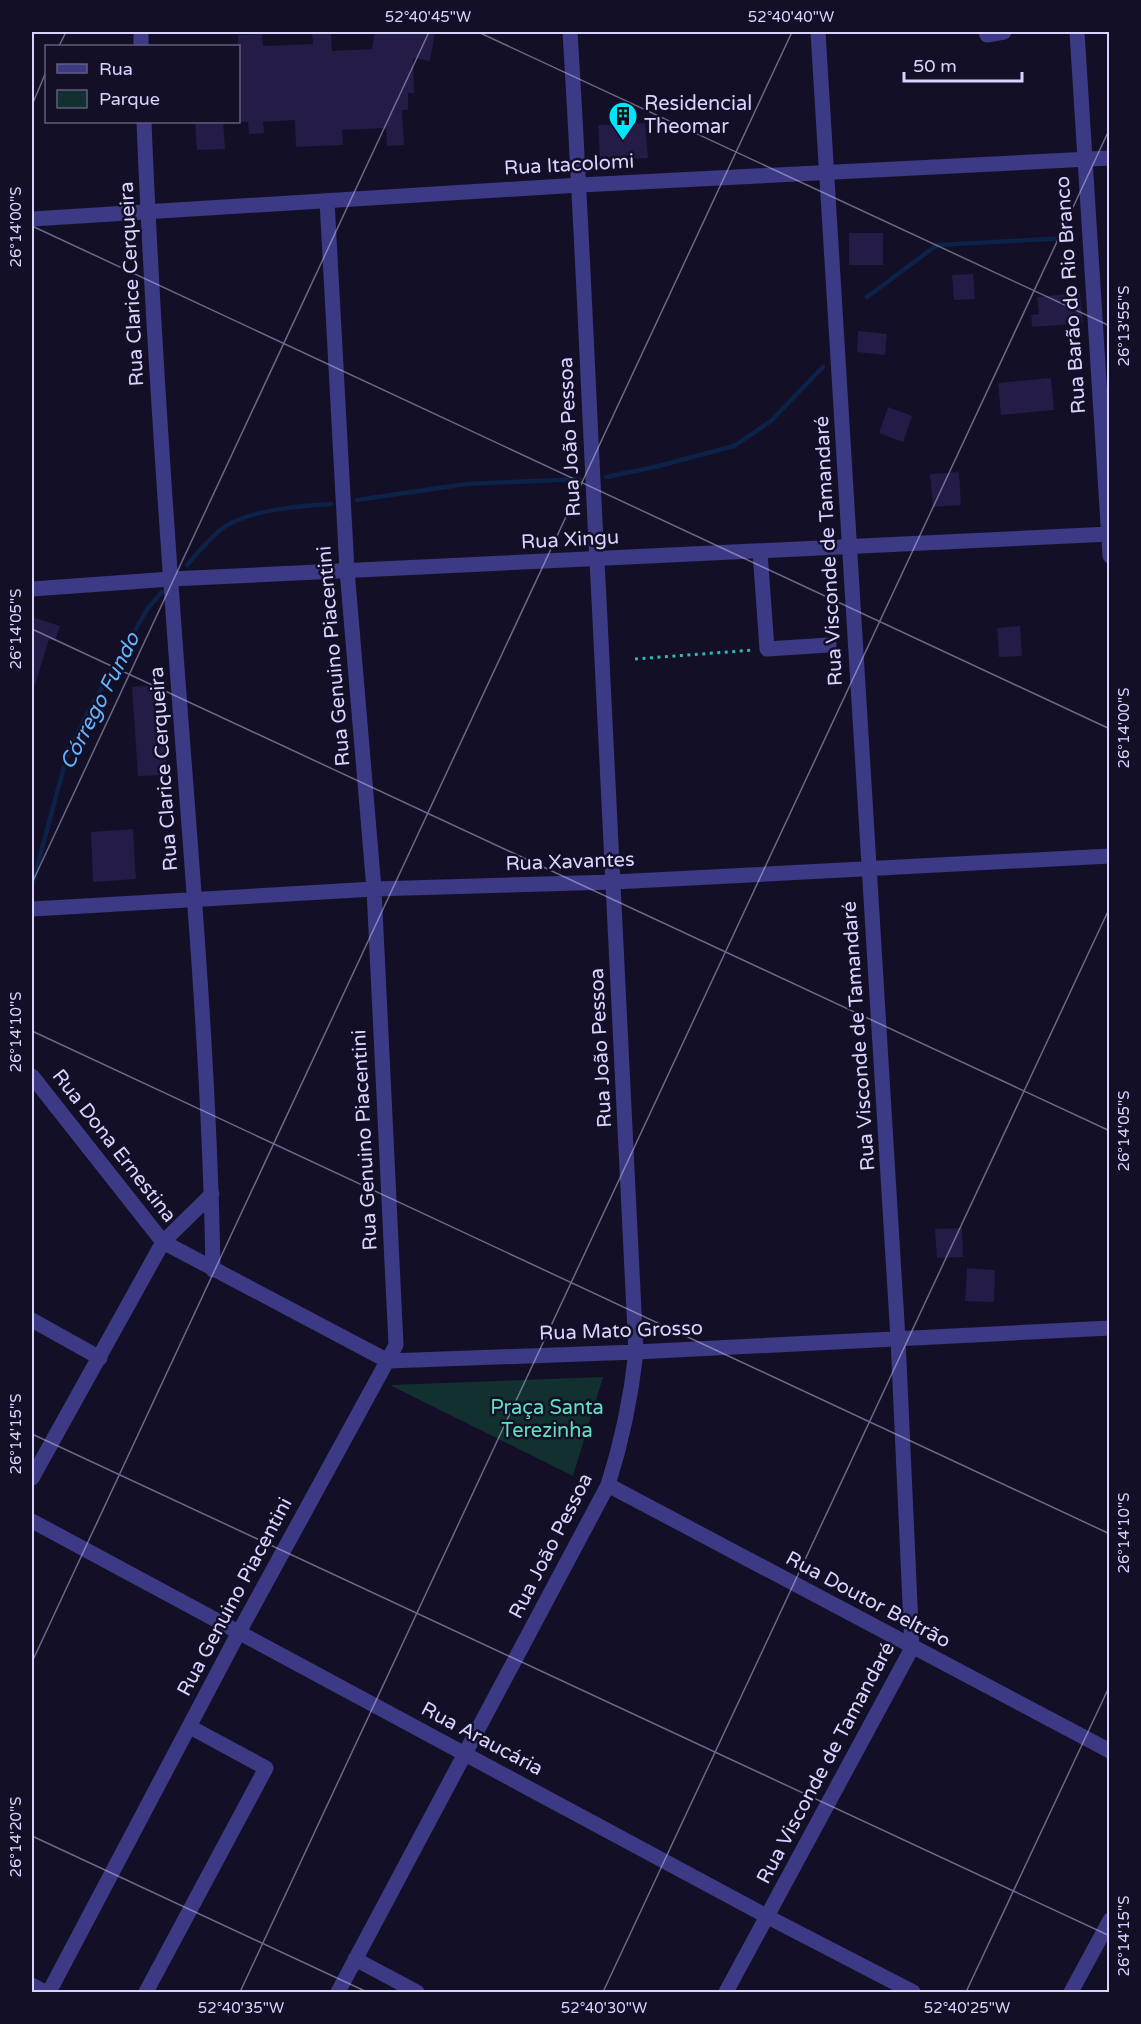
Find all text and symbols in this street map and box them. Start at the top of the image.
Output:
text: 52°40'45"W [385,8,471,26]
text: 52°40'40"W [748,8,834,26]
legend [45,45,240,123]
scale bar [904,45,1022,83]
text: 50 m [913,55,957,77]
text: Rua [99,58,133,80]
text: Parque [99,88,160,110]
place label: Residencial Theomar [644,92,752,139]
building icon: Residencial Theomar [607,100,639,142]
street label: Rua Itacolomi [503,150,635,180]
street label: Rua Barão do Rio Branco [1051,175,1091,415]
street label: Rua Clarice Cerqueira [115,181,149,387]
text: 26°14'00"S [7,187,25,267]
text: 26°13'55"S [1115,286,1133,366]
street label: Rua João Pessoa [554,356,586,518]
street label: Rua Visconde de Tamandaré [810,415,848,687]
street label: Rua Xingu [520,525,620,555]
street label: Rua Genuino Piacentini [312,545,356,767]
text: 26°14'05"S [7,589,25,669]
water label: Córrego Fundo [55,627,146,773]
street label: Rua Clarice Cerqueira [145,666,183,872]
text: 26°14'00"S [1115,688,1133,768]
street label: Rua Xavantes [505,848,635,876]
street label: Rua Visconde de Tamandaré [838,900,880,1172]
street label: Rua João Pessoa [585,967,617,1129]
text: 26°14'10"S [7,992,25,1072]
street label: Rua Genuino Piacentini [347,1029,383,1251]
street label: Rua Dona Ernestina [47,1065,181,1227]
text: 26°14'05"S [1115,1091,1133,1171]
street label: Rua Mato Grosso [539,1316,703,1346]
text: 26°14'15"S [7,1394,25,1474]
park label: Praça Santa Terezinha [490,1396,604,1443]
street label: Rua João Pessoa [504,1469,598,1623]
text: 26°14'10"S [1115,1493,1133,1573]
street label: Rua Genuino Piacentini [172,1494,298,1700]
street label: Rua Doutor Beltrão [782,1546,954,1654]
street label: Rua Visconde de Tamandaré [752,1638,900,1888]
street label: Rua Araucária [417,1697,547,1781]
text: 26°14'20"S [7,1797,25,1877]
text: 26°14'15"S [1115,1896,1133,1976]
text: 52°40'35"W [198,1999,284,2017]
text: 52°40'30"W [561,1999,647,2017]
text: 52°40'25"W [924,1999,1010,2017]

